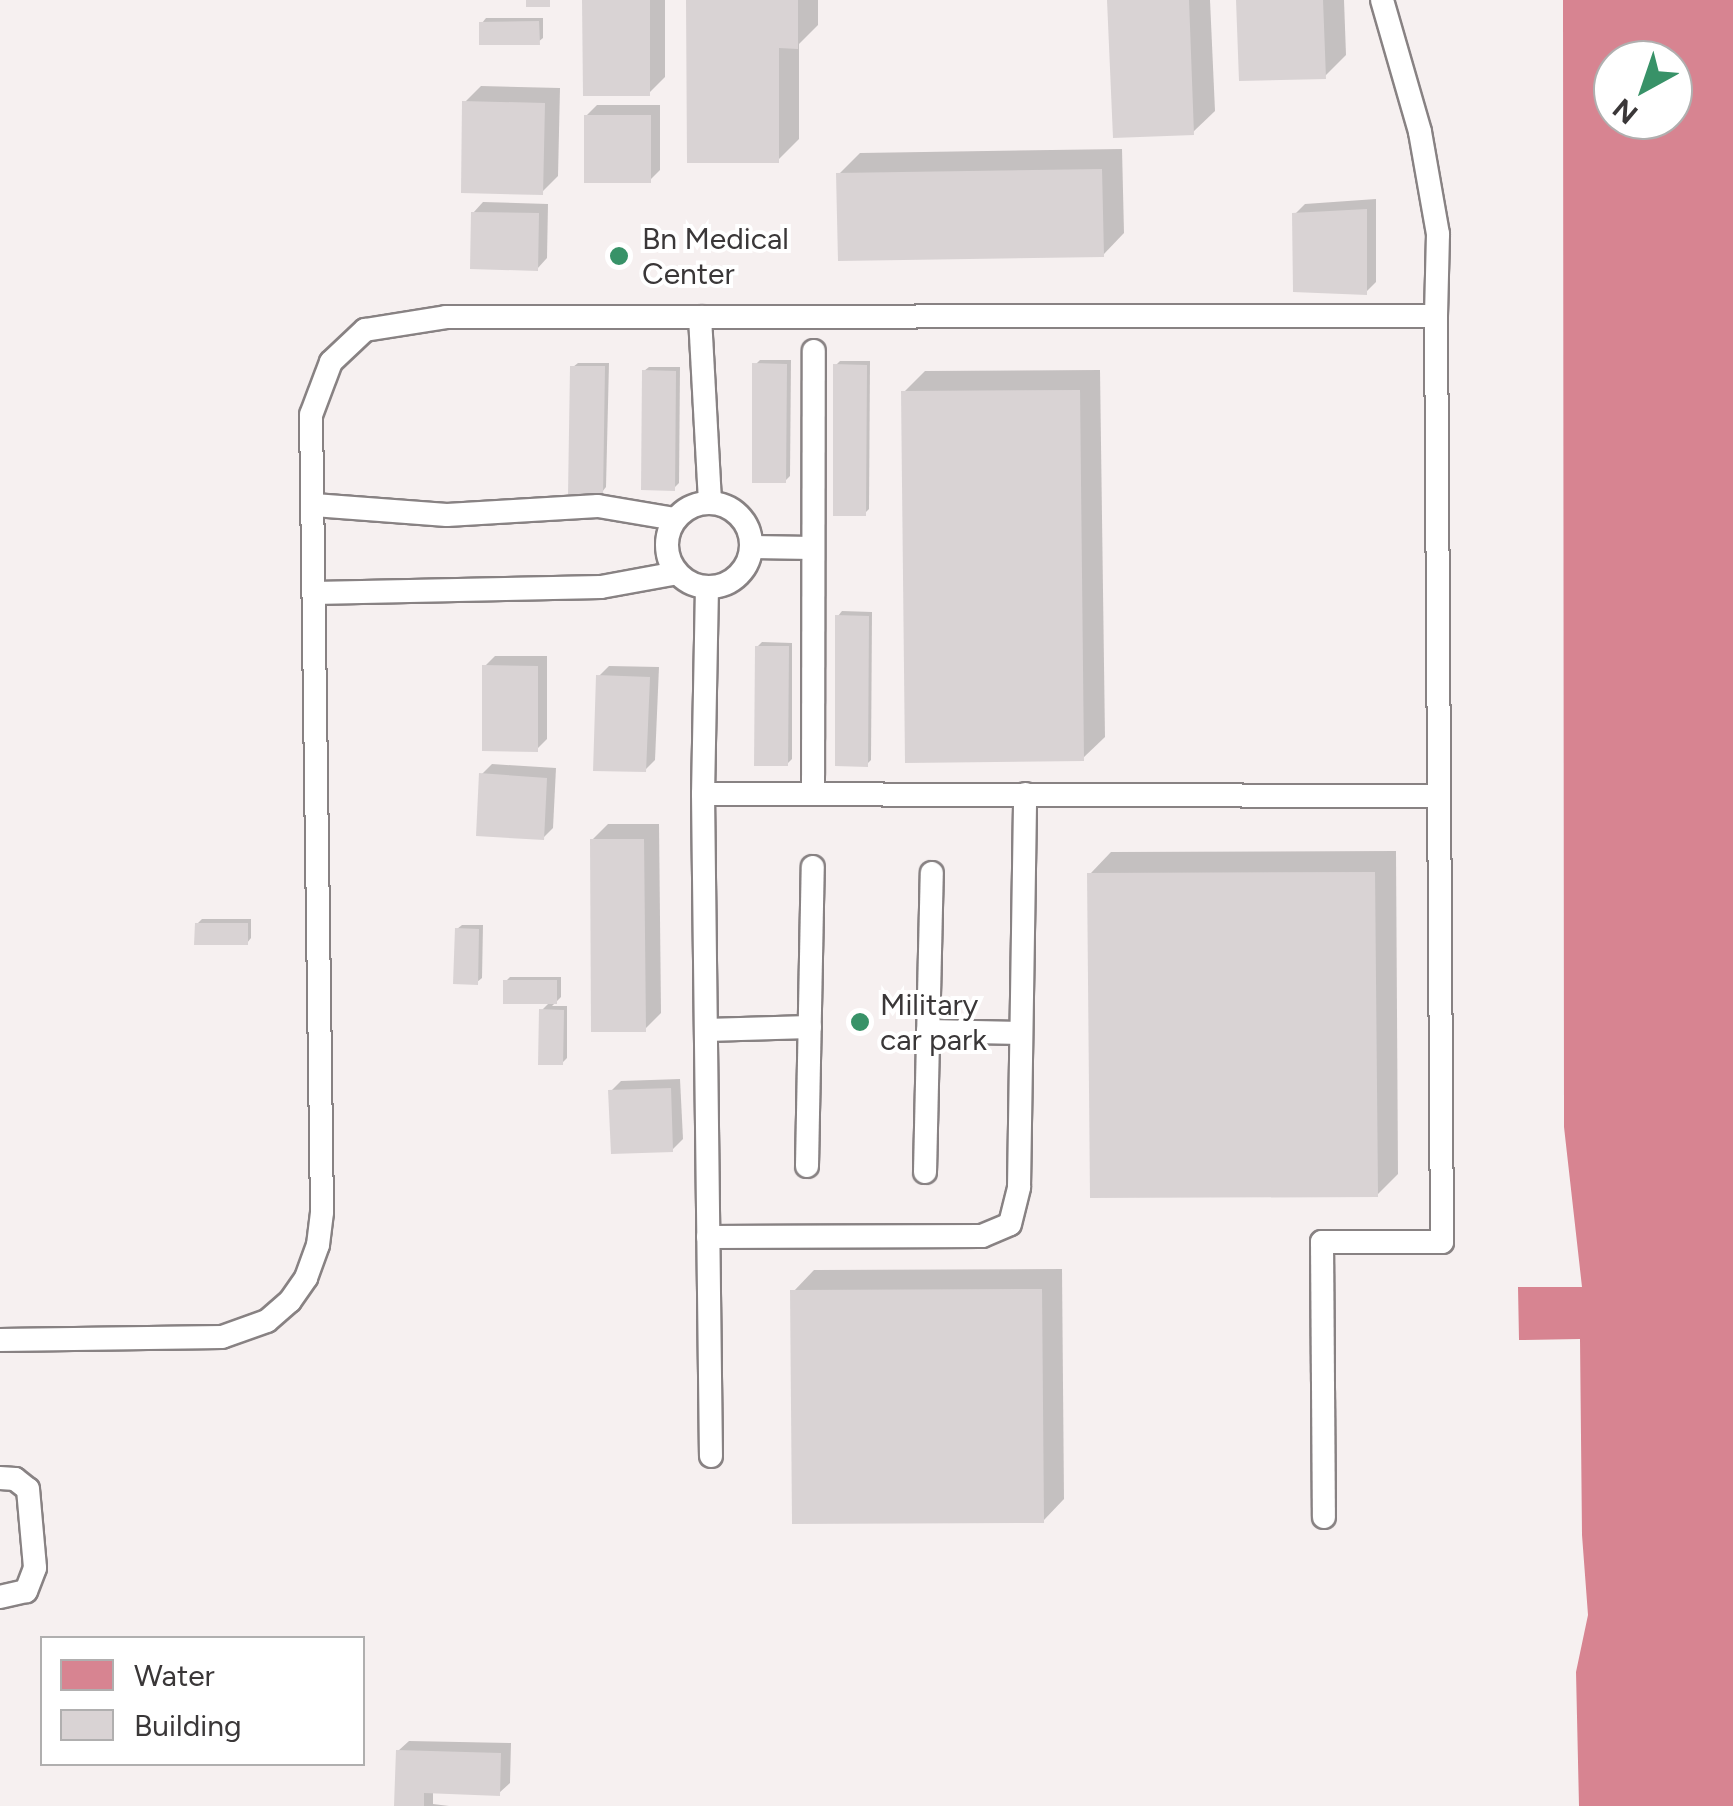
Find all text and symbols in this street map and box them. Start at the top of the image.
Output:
north arrow [1593,40,1693,140]
text: N [1606,91,1644,131]
place label: Bn Medical Center [642,221,789,292]
marker: Bn Medical Center [606,243,632,269]
place label: Military car park [880,987,987,1058]
marker: Military car park [849,1011,871,1033]
legend [40,1636,365,1766]
text: Water [134,1657,215,1694]
text: Building [134,1707,242,1744]

